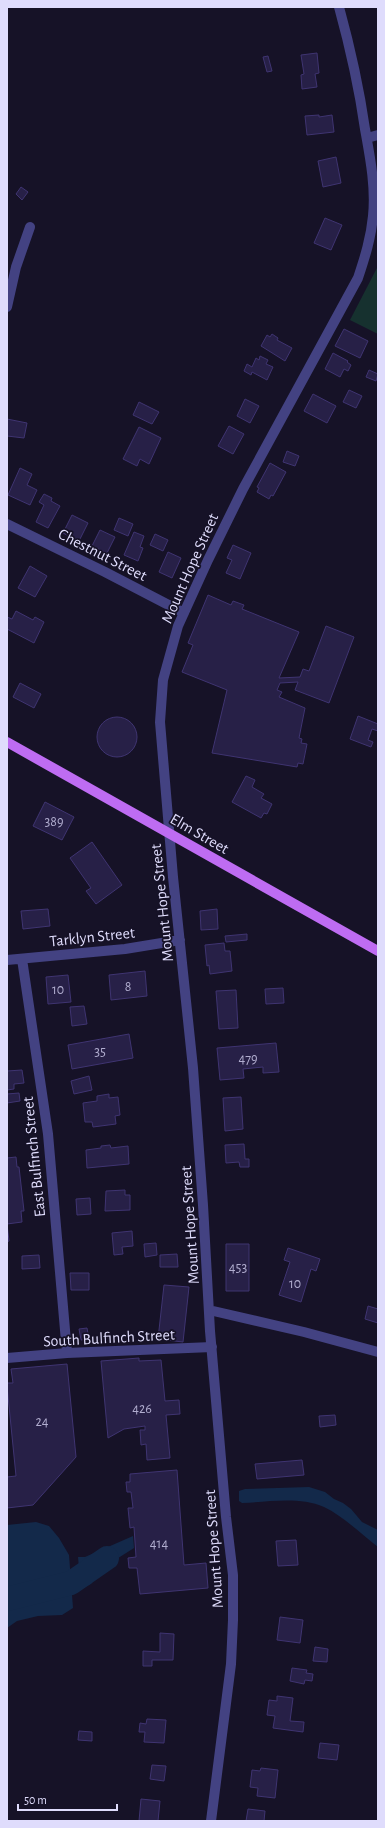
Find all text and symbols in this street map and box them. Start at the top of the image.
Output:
street label: Mount Hope Street [159,511,221,626]
street label: Chestnut Street [56,526,149,584]
street label: Elm Street [167,811,232,857]
house number: 389 [45,815,63,829]
street label: Mount Hope Street [148,843,176,963]
street label: Tarklyn Street [49,925,136,950]
house number: 8 [125,980,131,994]
house number: 10 [52,983,64,997]
house number: 35 [94,1045,106,1059]
house number: 479 [238,1052,258,1066]
street label: East Bulfinch Street [20,1096,48,1218]
street label: Mount Hope Street [178,1165,202,1285]
house number: 453 [229,1261,247,1275]
house number: 10 [289,1277,301,1291]
street label: South Bulfinch Street [43,1327,175,1349]
house number: 426 [132,1402,152,1416]
house number: 24 [35,1415,49,1429]
street label: Mount Hope Street [202,1489,226,1609]
house number: 414 [150,1537,168,1551]
scale bar [18,1786,117,1812]
text: 50 m [24,1794,47,1806]

